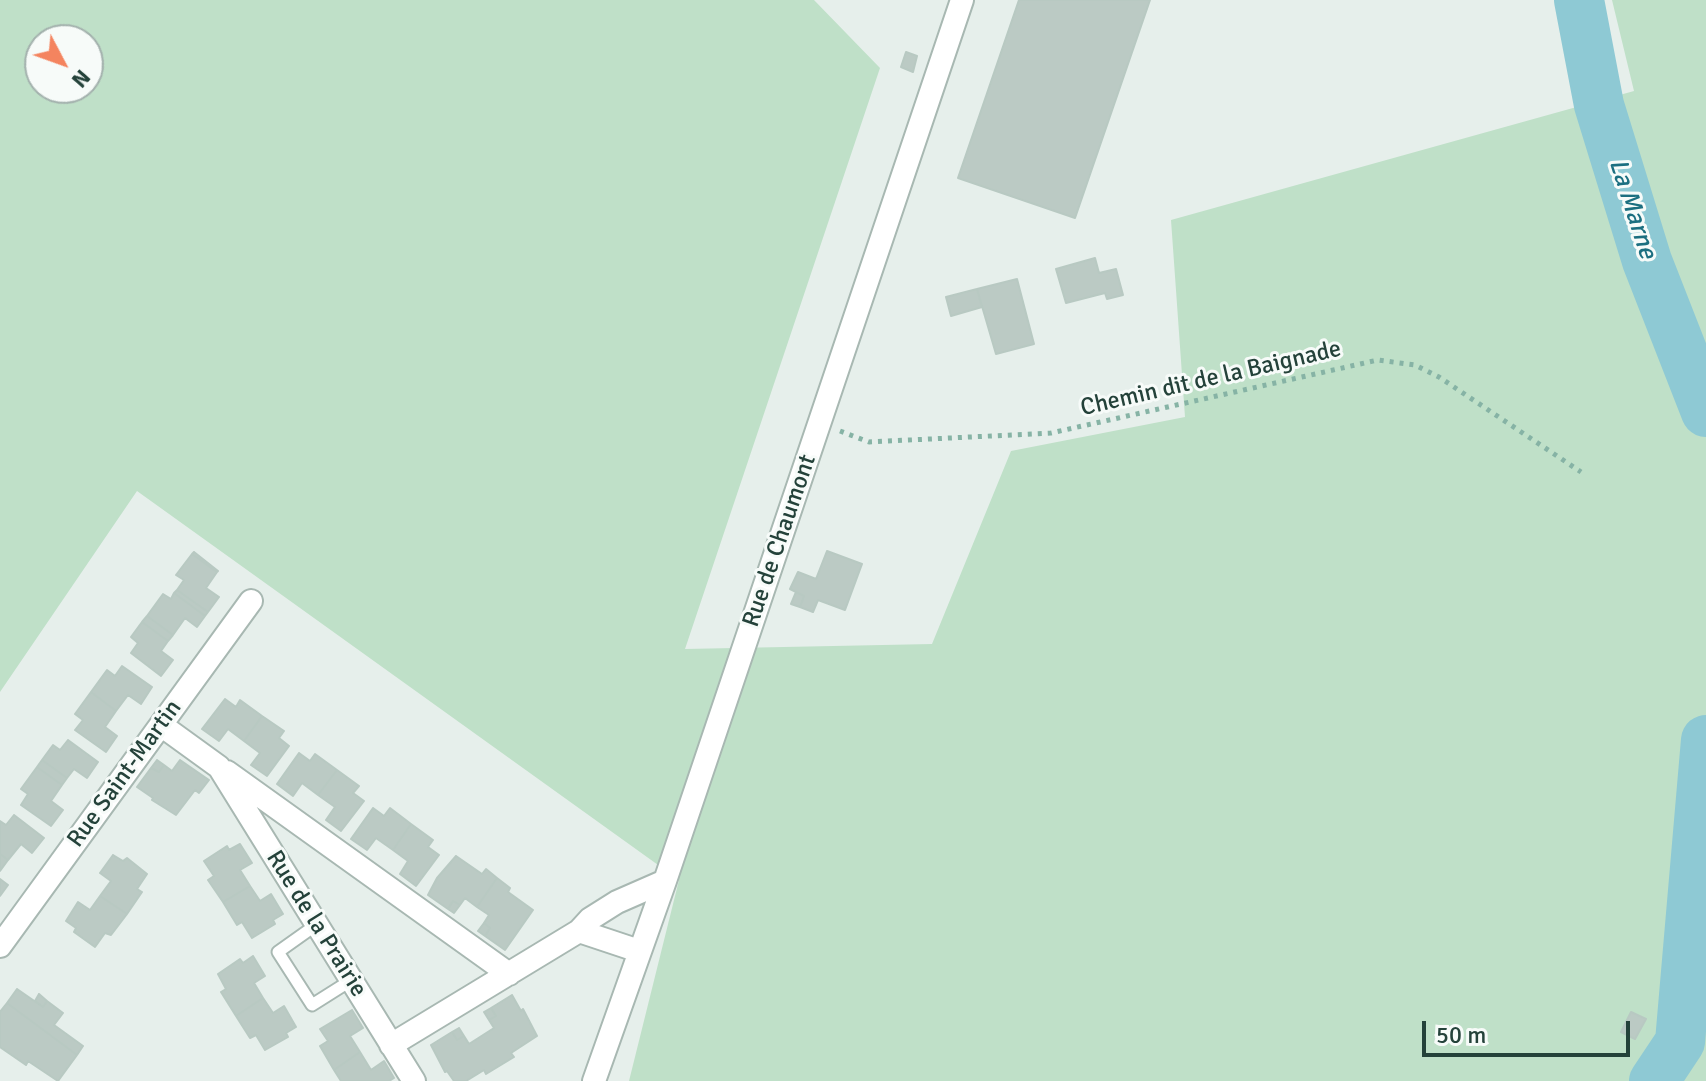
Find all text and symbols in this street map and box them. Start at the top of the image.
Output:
north arrow [24,24,104,104]
text: N [66,64,96,93]
water label: La Marne [1601,155,1663,263]
street label: Chemin dit de la Baignade [1078,335,1344,423]
street label: Rue de Chaumont [737,451,823,631]
street label: Rue Saint-Martin [62,695,188,853]
street label: Rue de la Prairie [259,845,373,1003]
scale bar [1426,1005,1634,1055]
text: 50 m [1436,1020,1486,1050]

